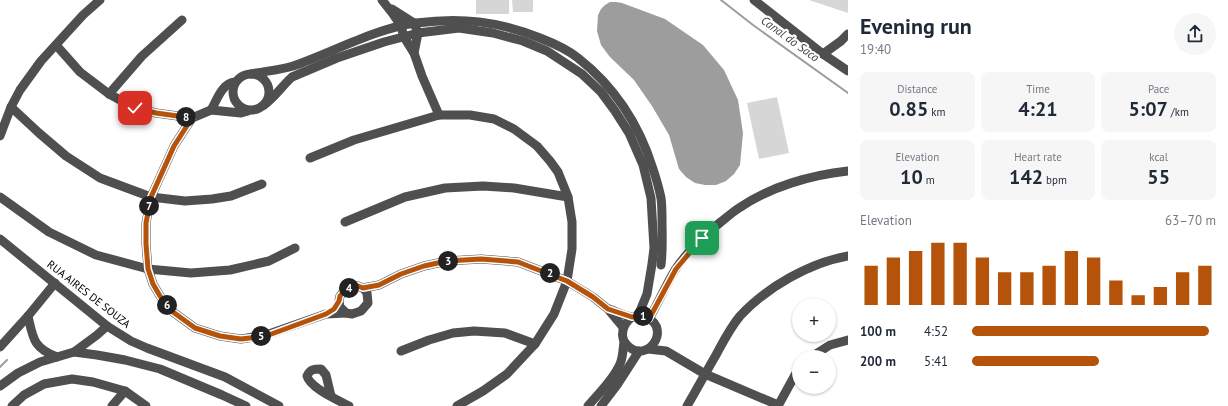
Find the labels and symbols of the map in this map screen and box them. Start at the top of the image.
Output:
water label: Canal do Saco [758,12,822,65]
pin [118,91,152,125]
pin: 8 [176,107,196,127]
pin: 7 [139,196,159,216]
pin [685,221,719,255]
pin: 3 [438,251,458,271]
street label: RUA AIRES DE SOUZA [45,257,134,331]
pin: 2 [540,263,560,283]
pin: 4 [339,278,359,298]
pin: 6 [157,295,177,315]
pin: 1 [633,306,653,326]
pin: 5 [251,326,271,346]

